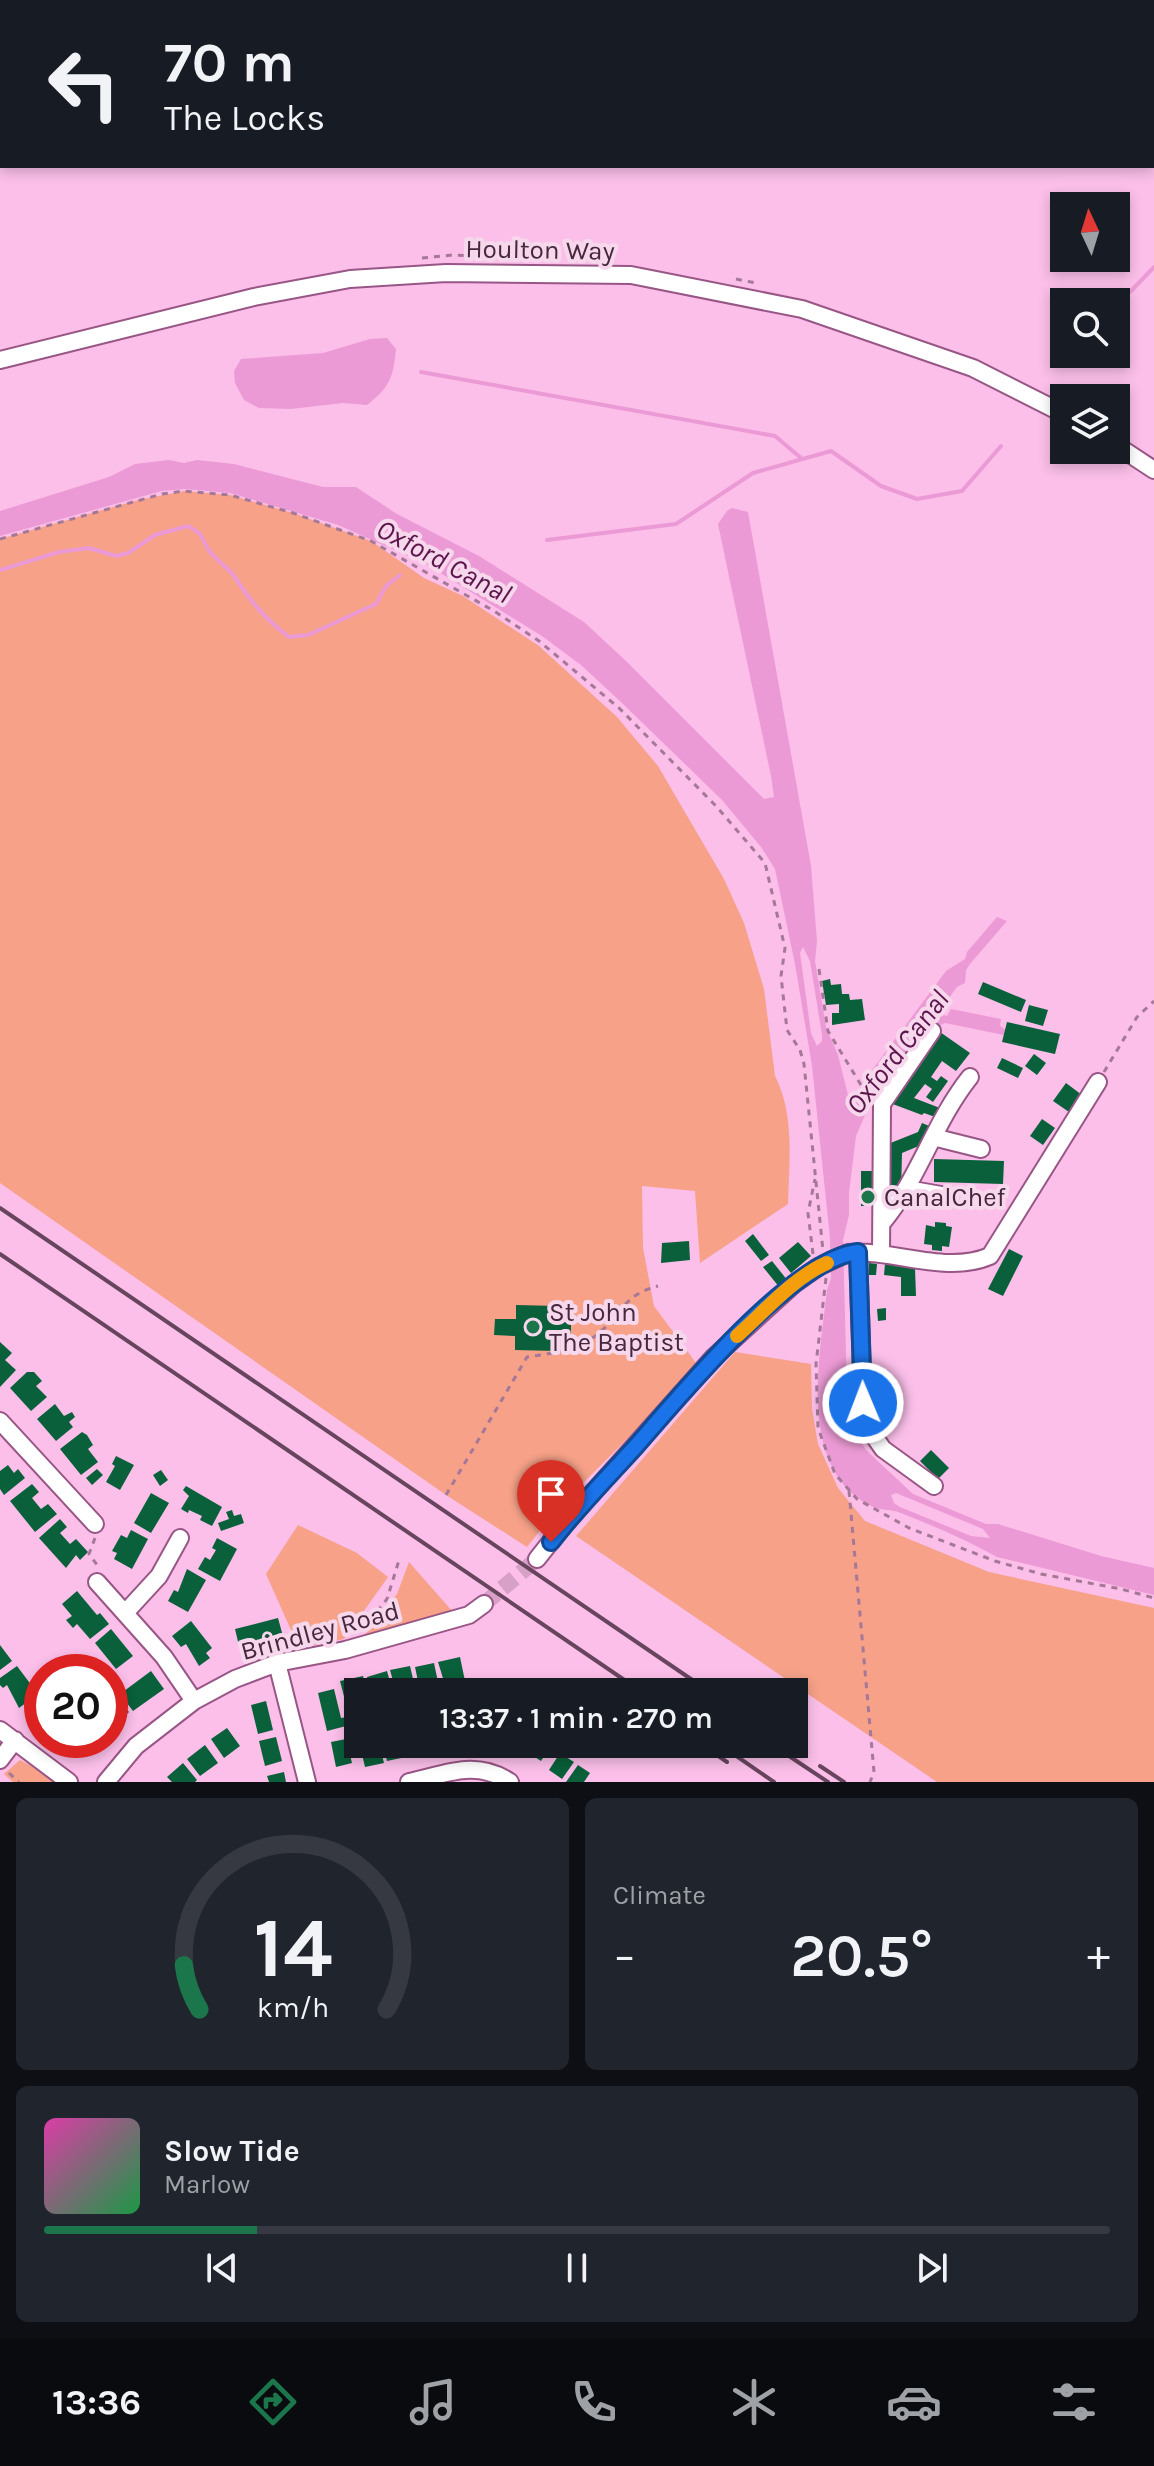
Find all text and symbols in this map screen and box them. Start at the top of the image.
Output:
text: 70 m [164,30,295,95]
icon: left [32,32,136,136]
text: The Locks [164,97,325,139]
north arrow [1050,192,1130,272]
map controls [1050,192,1130,464]
street label: Houlton Way [465,233,615,267]
button: search [1050,288,1130,368]
button: layers [1050,384,1130,464]
water label: Oxford Canal [371,512,517,610]
water label: Oxford Canal [838,983,956,1121]
place label: CanalChef [884,1182,1007,1213]
marker: CanalChef [859,1188,877,1206]
place label: St John The Baptist [549,1297,684,1358]
marker: St John The Baptist [524,1318,542,1336]
position arrow [821,1361,905,1445]
pin [517,1460,585,1542]
icon: arrive [529,1472,573,1516]
street label: Brindley Road [237,1595,403,1667]
speed limit sign: 20 [24,1654,128,1758]
text: 13:37 · 1 min · 270 m [439,1700,713,1736]
text: Climate [613,1880,706,1911]
text: 14 [253,1900,332,1997]
text: 20.5° [790,1921,933,1991]
text: − [613,1930,636,1981]
text: + [1087,1930,1110,1981]
text: km/h [256,1991,329,2024]
text: Slow Tide [164,2133,300,2169]
text: Marlow [164,2169,250,2200]
icon: previous [200,2246,244,2290]
icon: pause [555,2246,599,2290]
icon: next [910,2246,954,2290]
icon: directions [245,2374,301,2430]
icon: music [405,2374,461,2430]
icon: phone [566,2374,622,2430]
icon: climate [726,2374,782,2430]
icon: car [886,2374,942,2430]
icon: filters [1046,2374,1102,2430]
text: 13:36 [52,2381,141,2423]

